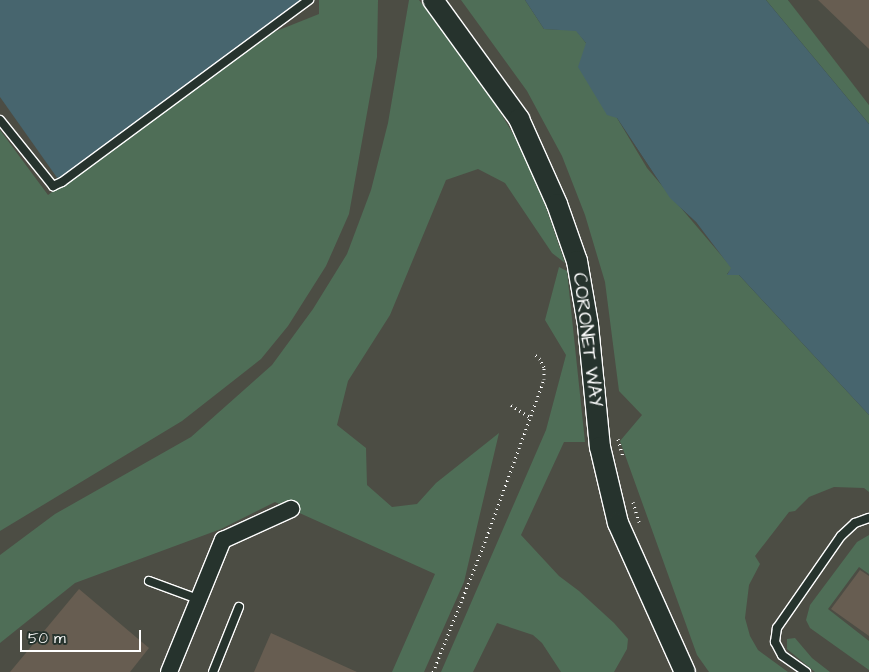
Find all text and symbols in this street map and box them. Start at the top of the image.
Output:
street label: CORONET WAY [567,271,607,409]
scale bar [22,620,144,652]
text: 50 m [28,628,66,649]

